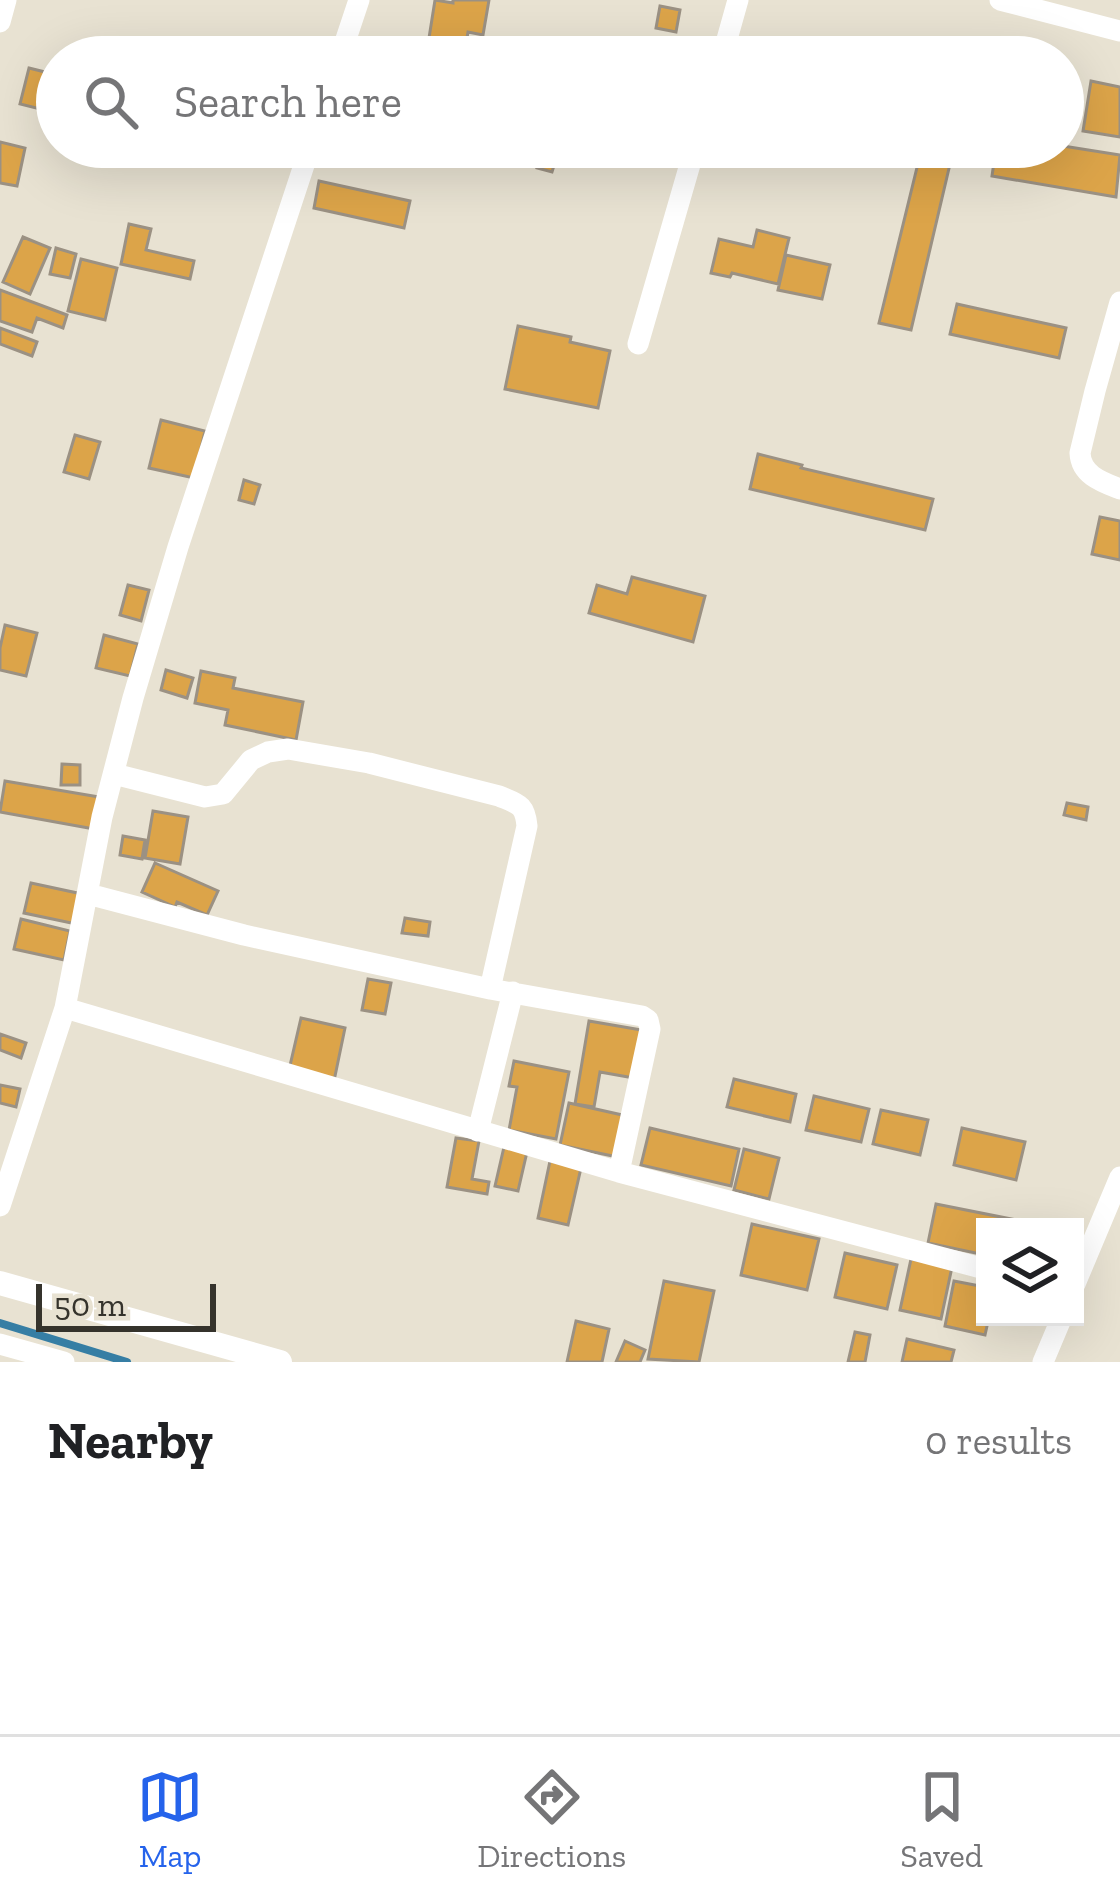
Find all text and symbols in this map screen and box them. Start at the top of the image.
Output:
search box [36,36,1084,168]
icon: search [78,69,144,135]
text: Search here [174,75,402,129]
map controls [976,1218,1084,1326]
button: layers [976,1218,1084,1326]
scale bar [36,1278,216,1331]
text: 50 m [54,1285,126,1324]
text: Nearby [48,1410,213,1471]
text: 0 results [925,1417,1072,1464]
tab: Map [137,1764,203,1875]
tab: Directions [477,1764,626,1875]
tab: Saved [900,1764,983,1875]

